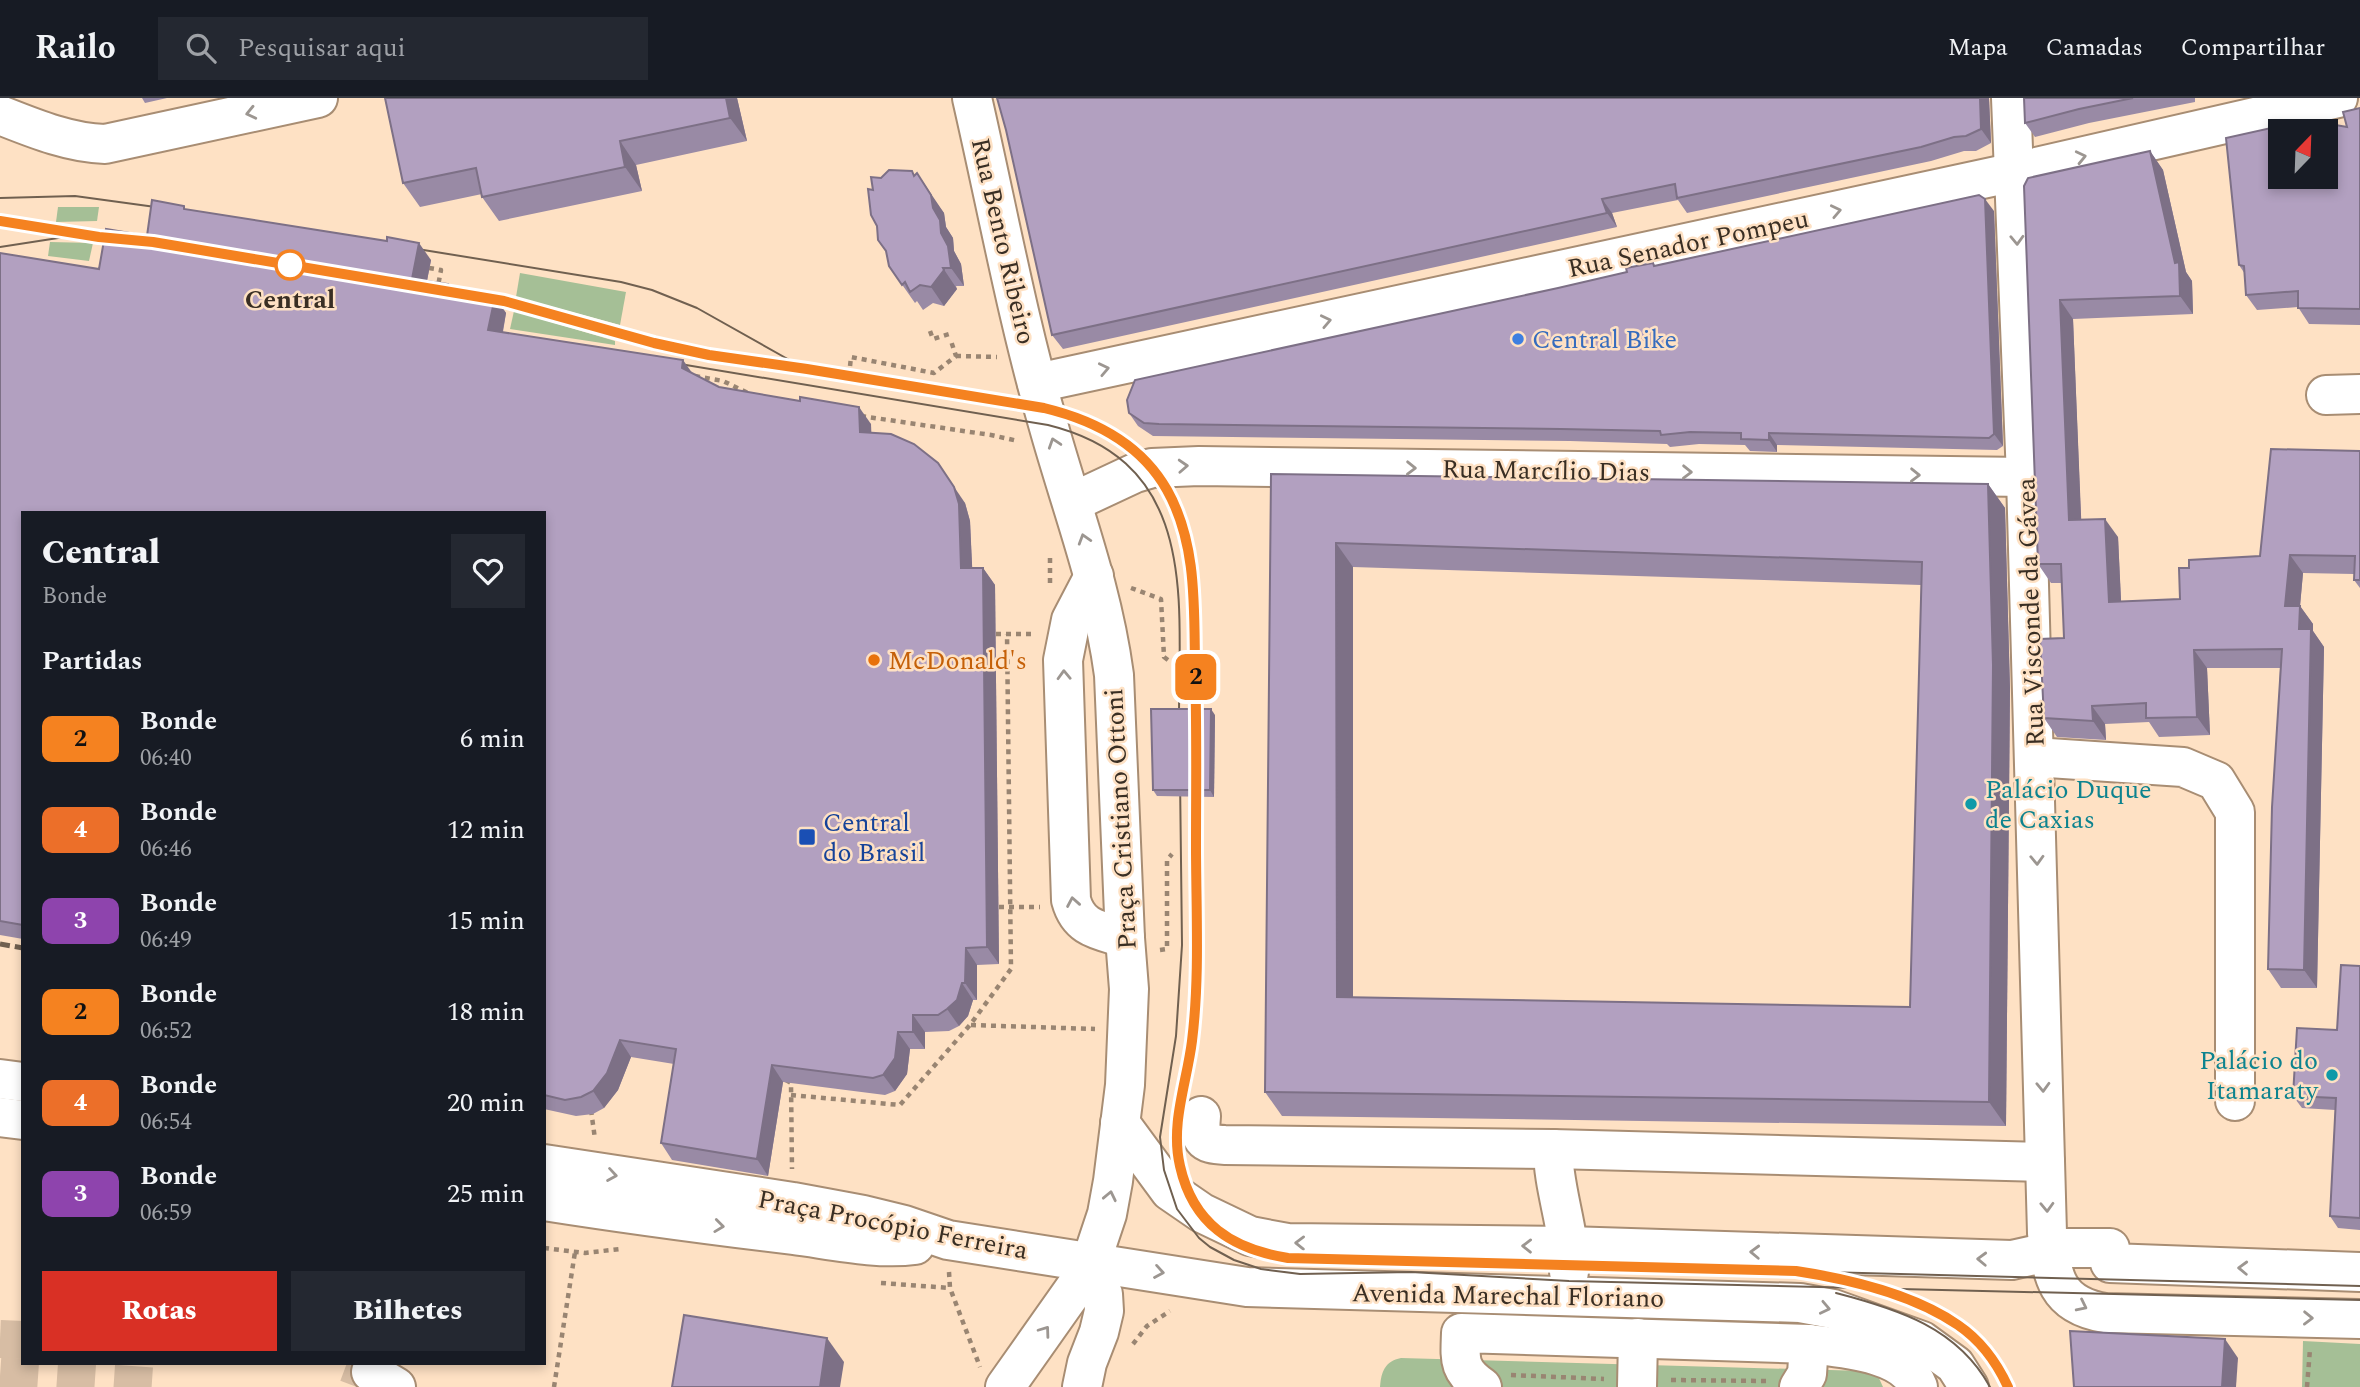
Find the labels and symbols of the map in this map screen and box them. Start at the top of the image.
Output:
one-way arrow [245,105,257,119]
north arrow [2268,119,2338,189]
street label: Rua Bento Ribeiro [960,134,1046,348]
one-way arrow [2075,151,2087,165]
street label: Rua Senador Pompeu [1564,199,1812,289]
one-way arrow [1830,204,1842,219]
one-way arrow [2010,235,2025,246]
marker: Central [275,250,305,280]
place label: Central [245,280,335,320]
one-way arrow [1320,314,1332,329]
place label: Central Bike [1532,320,1677,360]
marker: Central Bike [1510,331,1526,347]
one-way arrow [1098,362,1110,377]
one-way arrow [1048,437,1062,450]
street label: Rua Marcílio Dias [1442,449,1650,493]
one-way arrow [1178,459,1189,474]
one-way arrow [1406,461,1417,476]
one-way arrow [1683,464,1693,480]
one-way arrow [1910,467,1920,483]
street label: Rua Visconde da Gávea [2006,476,2056,747]
one-way arrow [1078,533,1093,545]
place label: McDonald's [888,641,1027,681]
marker: McDonald's [866,652,882,668]
line badge: 2 [1173,654,1219,700]
one-way arrow [1056,669,1071,680]
street label: Praça Cristiano Ottoni [1094,687,1148,951]
place label: Palácio Duque de Caxias [1985,770,2152,840]
marker: Palácio Duque de Caxias [1963,796,1979,812]
place label: Central do Brasil [823,803,926,873]
marker: Central do Brasil [797,827,817,847]
one-way arrow [2029,854,2044,865]
one-way arrow [1066,896,1081,908]
place label: Palácio do Itamaraty [2199,1041,2320,1111]
marker: Palácio do Itamaraty [2324,1067,2340,1083]
one-way arrow [2035,1082,2051,1093]
one-way arrow [606,1167,618,1182]
street label: Praça Procópio Ferreira [754,1179,1032,1271]
one-way arrow [1102,1190,1117,1202]
one-way arrow [2039,1201,2054,1212]
one-way arrow [713,1219,725,1234]
one-way arrow [1294,1235,1305,1251]
one-way arrow [1522,1238,1532,1254]
one-way arrow [1749,1245,1760,1260]
one-way arrow [1976,1252,1987,1267]
one-way arrow [2237,1260,2248,1276]
one-way arrow [1153,1264,1165,1279]
street label: Avenida Marechal Floriano [1351,1273,1665,1319]
one-way arrow [2075,1297,2088,1311]
one-way arrow [1819,1300,1831,1315]
one-way arrow [2303,1311,2314,1326]
one-way arrow [1037,1327,1049,1339]

